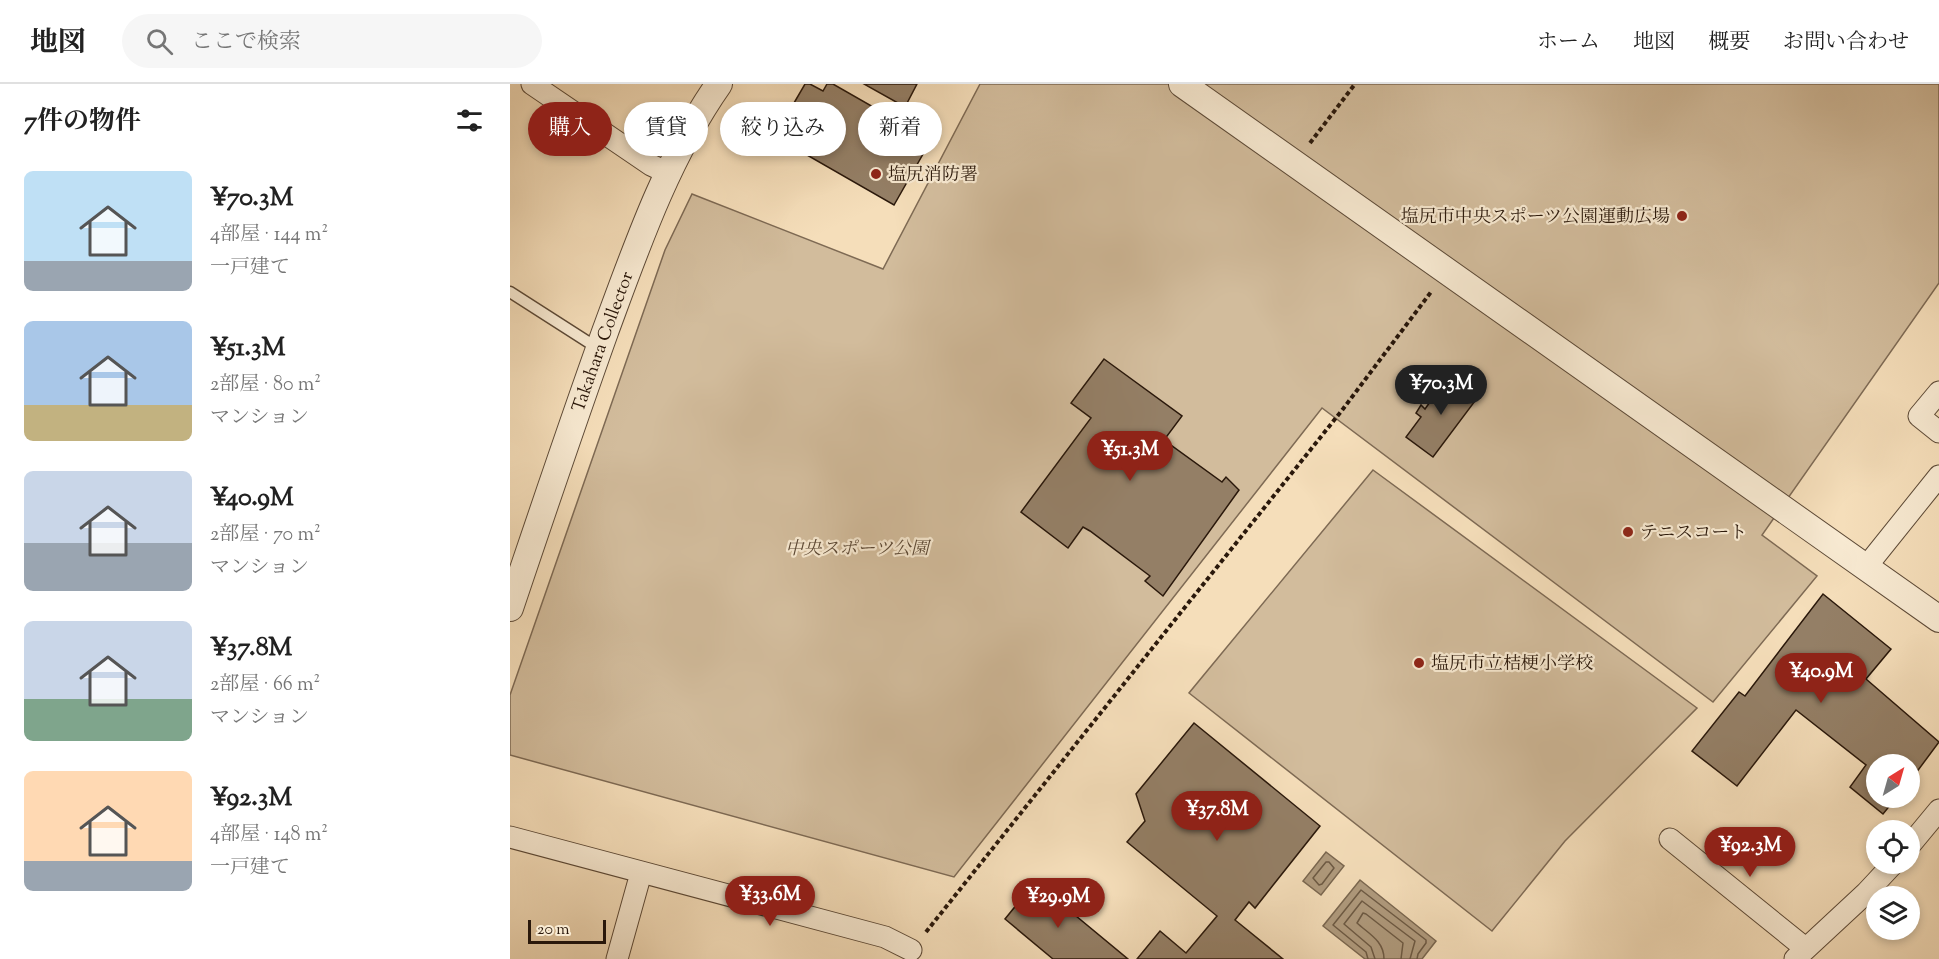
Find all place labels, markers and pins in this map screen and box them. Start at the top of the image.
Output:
place label: 塩尻消防署 [888,163,978,189]
marker: 塩尻消防署 [869,167,883,181]
place label: 塩尻市中央スポーツ公園運動広場 [1401,205,1670,231]
marker: 塩尻市中央スポーツ公園運動広場 [1675,209,1689,223]
pin: ¥70.3M [1392,365,1490,416]
pin: ¥51.3M [1081,431,1179,482]
place label: テニスコート [1640,521,1747,547]
marker: テニスコート [1621,525,1635,539]
place label: 塩尻市立桔梗小学校 [1431,652,1593,678]
pin: ¥40.9M [1772,653,1870,704]
marker: 塩尻市立桔梗小学校 [1412,656,1426,670]
pin: ¥37.8M [1168,791,1266,842]
pin: ¥92.3M [1701,827,1799,878]
pin: ¥33.6M [721,876,819,927]
pin: ¥29.9M [1009,878,1107,929]

